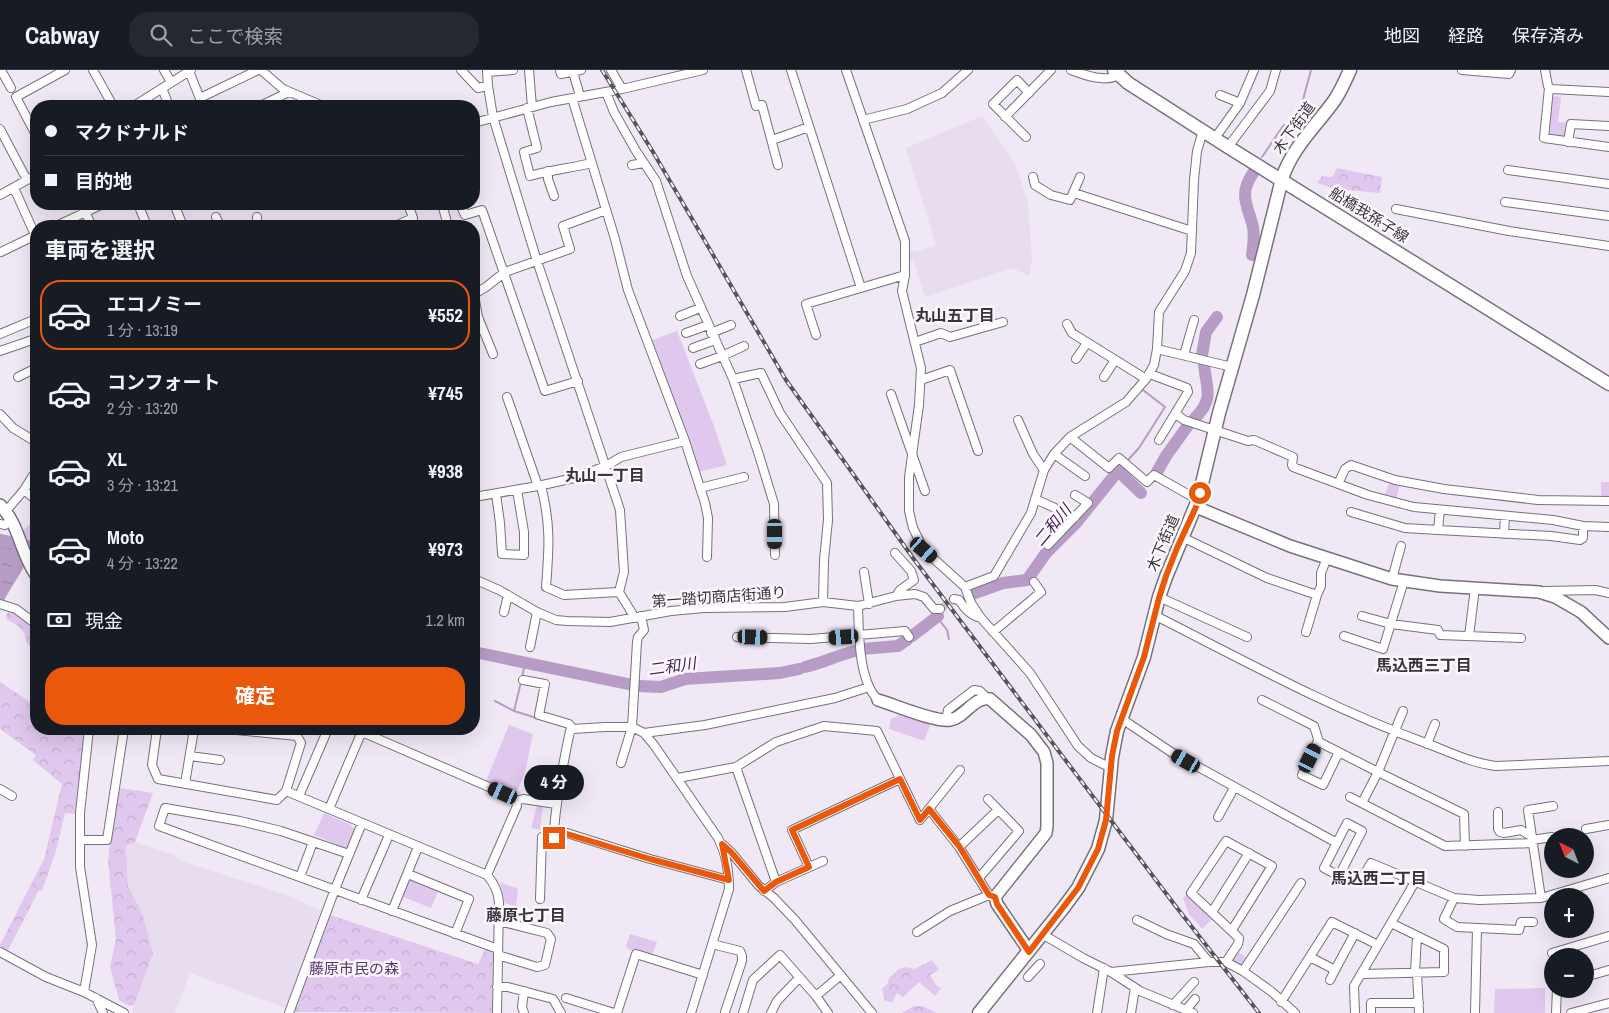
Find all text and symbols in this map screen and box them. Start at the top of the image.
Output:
search box [129,12,479,57]
text: Cabway [25,19,99,51]
icon: search [147,21,175,49]
text: ここで検索 [187,23,282,49]
text: 地図 [1384,23,1420,48]
text: 経路 [1448,23,1484,48]
text: 保存済み [1512,23,1584,48]
street label: 木下街道 [1267,97,1320,158]
text: マクドナルド [75,119,189,145]
text: 目的地 [75,168,132,194]
street label: 船橋我孫子線 [1326,182,1413,247]
text: 車両を選択 [45,235,155,265]
text: エコノミー [107,291,202,317]
icon: car [47,293,92,338]
text: ¥552 [428,302,463,328]
district label: 丸山五丁目 [915,304,995,326]
text: 1 分 · 13:19 [107,319,178,341]
text: コンフォート [107,369,220,395]
icon: car [47,371,92,416]
text: ¥745 [428,380,463,406]
text: 2 分 · 13:20 [107,397,178,419]
text: XL [107,446,127,472]
icon: car [47,449,92,494]
text: ¥938 [428,458,463,484]
district label: 丸山一丁目 [565,464,645,486]
text: 3 分 · 13:21 [107,474,178,496]
route start [1189,482,1211,504]
water label: 二和川 [1028,498,1077,550]
street label: 木下街道 [1141,511,1184,575]
car [767,519,782,549]
text: Moto [107,524,144,550]
icon: car [47,527,92,572]
car [907,534,940,566]
text: ¥973 [428,536,463,562]
text: 4 分 · 13:22 [107,552,178,574]
street label: 第一踏切商店街通り [651,581,787,612]
icon: cash [45,606,73,634]
text: 現金 [85,608,123,634]
text: 1.2 km [426,609,465,631]
car [828,628,859,646]
car [737,629,768,645]
water label: 二和川 [647,651,699,680]
district label: 馬込西三丁目 [1376,654,1472,676]
button: 確定 [45,667,465,725]
car [1296,741,1323,775]
car [1169,747,1202,775]
callout: 4 分 [524,766,584,800]
text: 4 分 [541,771,567,793]
car [486,780,519,806]
route end [543,827,565,849]
north arrow [1544,828,1594,878]
map controls [1544,828,1594,998]
district label: 馬込西二丁目 [1331,867,1427,889]
button: + [1544,888,1594,938]
district label: 藤原七丁目 [486,904,566,926]
button: − [1544,948,1594,998]
park label: 藤原市民の森 [309,958,399,979]

